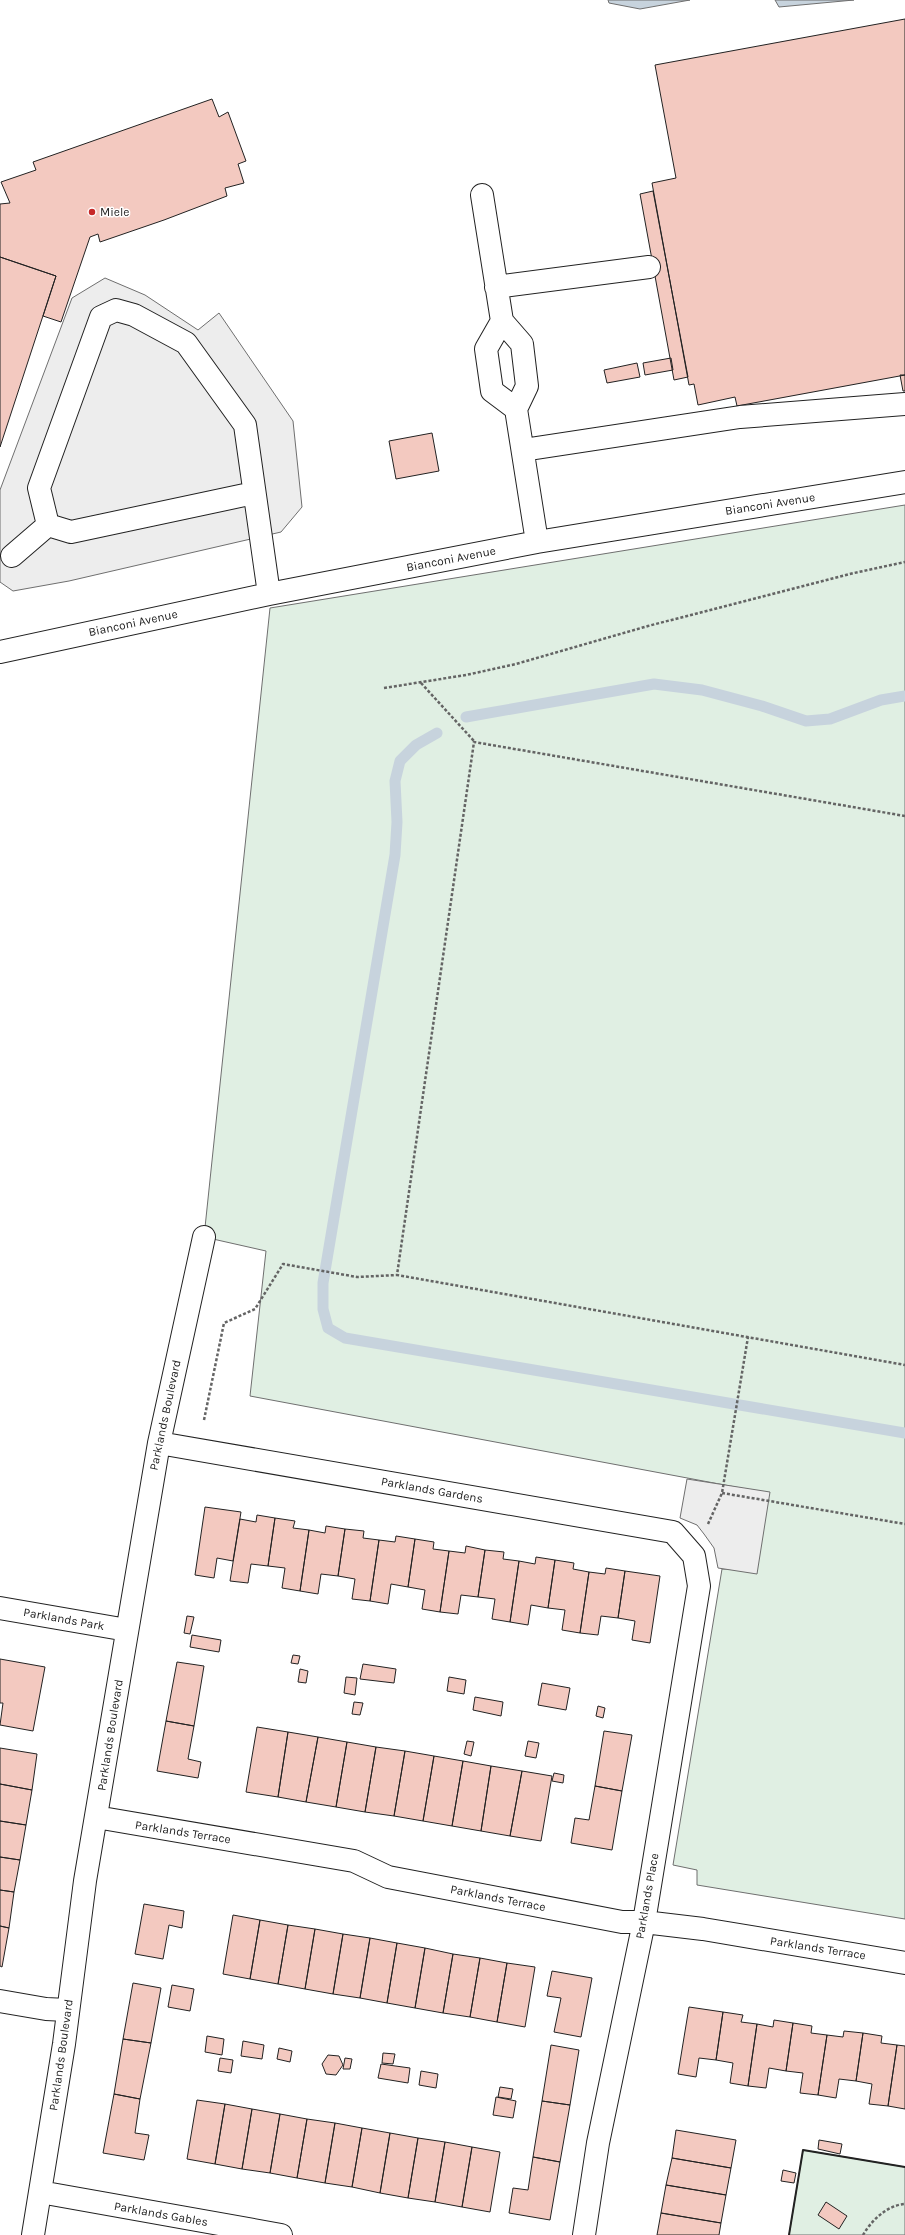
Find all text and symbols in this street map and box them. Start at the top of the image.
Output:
place label: Miele [100,205,129,219]
marker: Miele [87,207,97,217]
street label: Bianconi Avenue [724,490,816,518]
street label: Bianconi Avenue [405,543,497,575]
street label: Bianconi Avenue [87,607,179,639]
street label: Parklands Boulevard [146,1358,184,1472]
street label: Parklands Gardens [380,1474,484,1506]
street label: Parklands Park [22,1605,106,1633]
street label: Parklands Boulevard [94,1678,126,1792]
street label: Parklands Terrace [134,1818,232,1846]
street label: Parklands Place [633,1852,661,1940]
street label: Parklands Terrace [449,1882,547,1914]
street label: Parklands Terrace [769,1934,867,1962]
street label: Parklands Boulevard [46,1998,76,2112]
street label: Parklands Gables [113,2199,209,2229]

